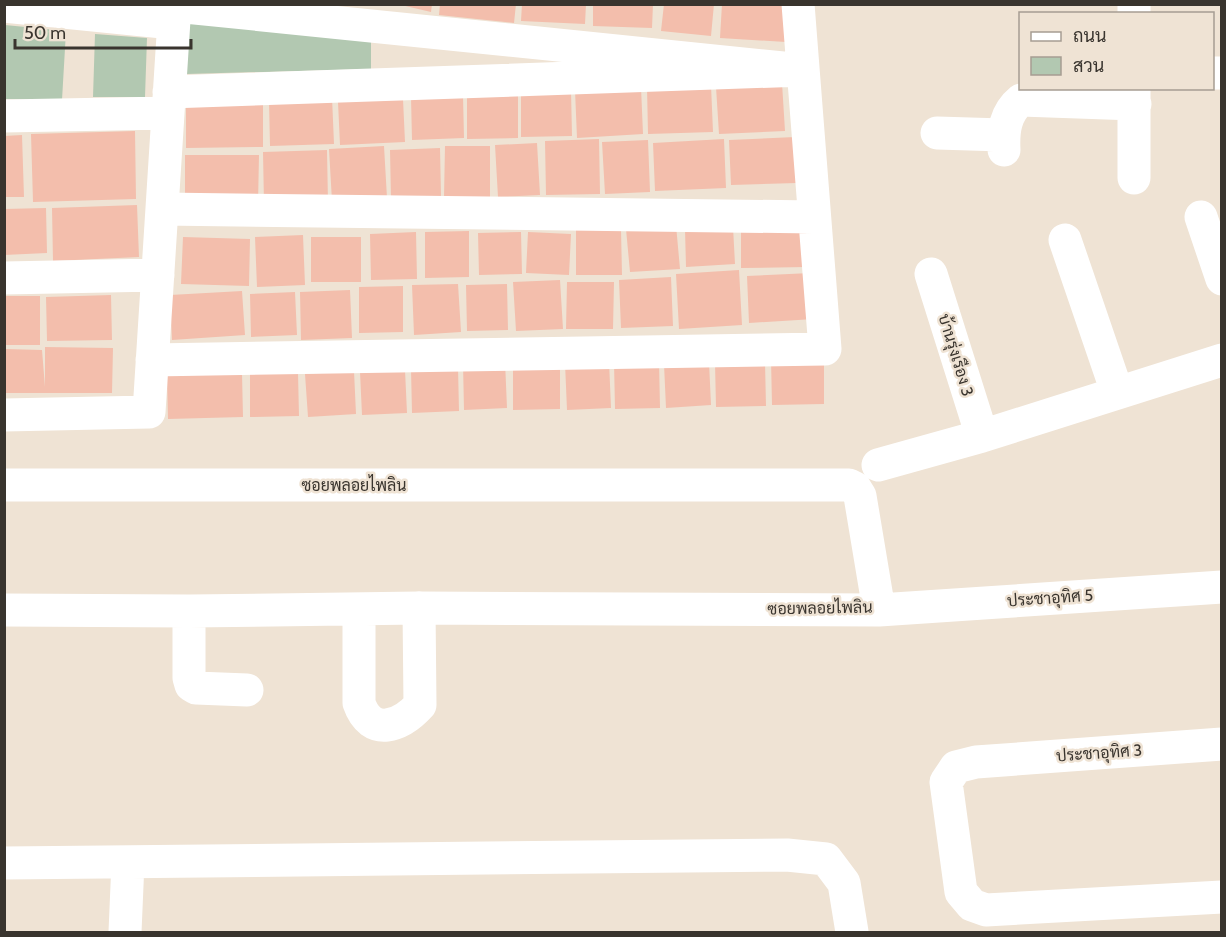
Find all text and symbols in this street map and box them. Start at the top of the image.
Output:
scale bar [15,12,190,50]
legend [1019,12,1214,90]
text: 50 m [24,22,66,44]
text: ถนน [1073,25,1106,47]
text: สวน [1073,55,1104,77]
street label: บ้านรุ่งเรือง 3 [933,311,978,399]
street label: ซอยพลอยไพลิน [302,474,406,495]
street label: ประชาอุทิศ 5 [1006,586,1094,612]
street label: ซอยพลอยไพลิน [767,596,873,618]
street label: ประชาอุทิศ 3 [1055,741,1143,767]

